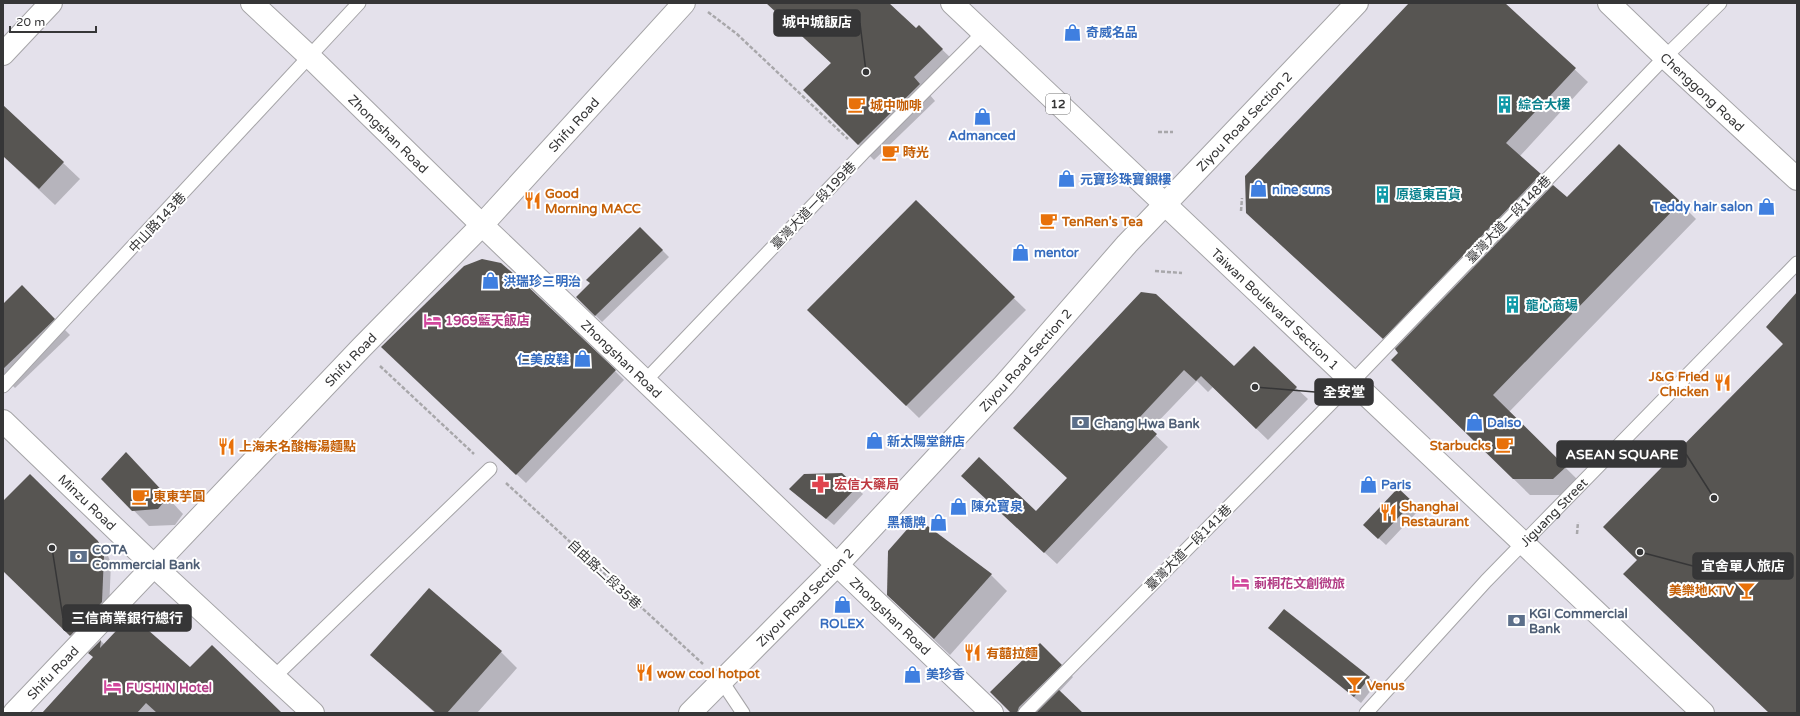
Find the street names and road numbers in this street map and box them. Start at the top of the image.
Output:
street label: Chenggong Road [1657,50,1747,135]
street label: Ziyou Road Section 2 [1194,69,1296,175]
street label: Zhongshan Road [344,92,431,177]
road number: 12 [1046,94,1070,114]
street label: Shifu Road [545,95,603,156]
street label: 臺灣大道一段199巷 [768,159,860,253]
street label: 臺灣大道一段148巷 [1463,173,1555,267]
street label: 中山路143巷 [126,189,190,256]
street label: Taiwan Boulevard Section 1 [1207,245,1342,374]
street label: Ziyou Road Section 2 [976,306,1076,415]
street label: Zhongshan Road [577,317,665,402]
street label: Shifu Road [322,330,380,390]
street label: Minzu Road [54,471,119,534]
street label: Jiguang Street [1517,475,1591,550]
street label: 臺灣大道一段141巷 [1142,501,1235,594]
street label: 自由路二段35巷 [564,537,644,613]
street label: Ziyou Road Section 2 [754,545,857,650]
street label: Zhongshan Road [846,574,933,659]
street label: Shifu Road [24,643,83,703]

